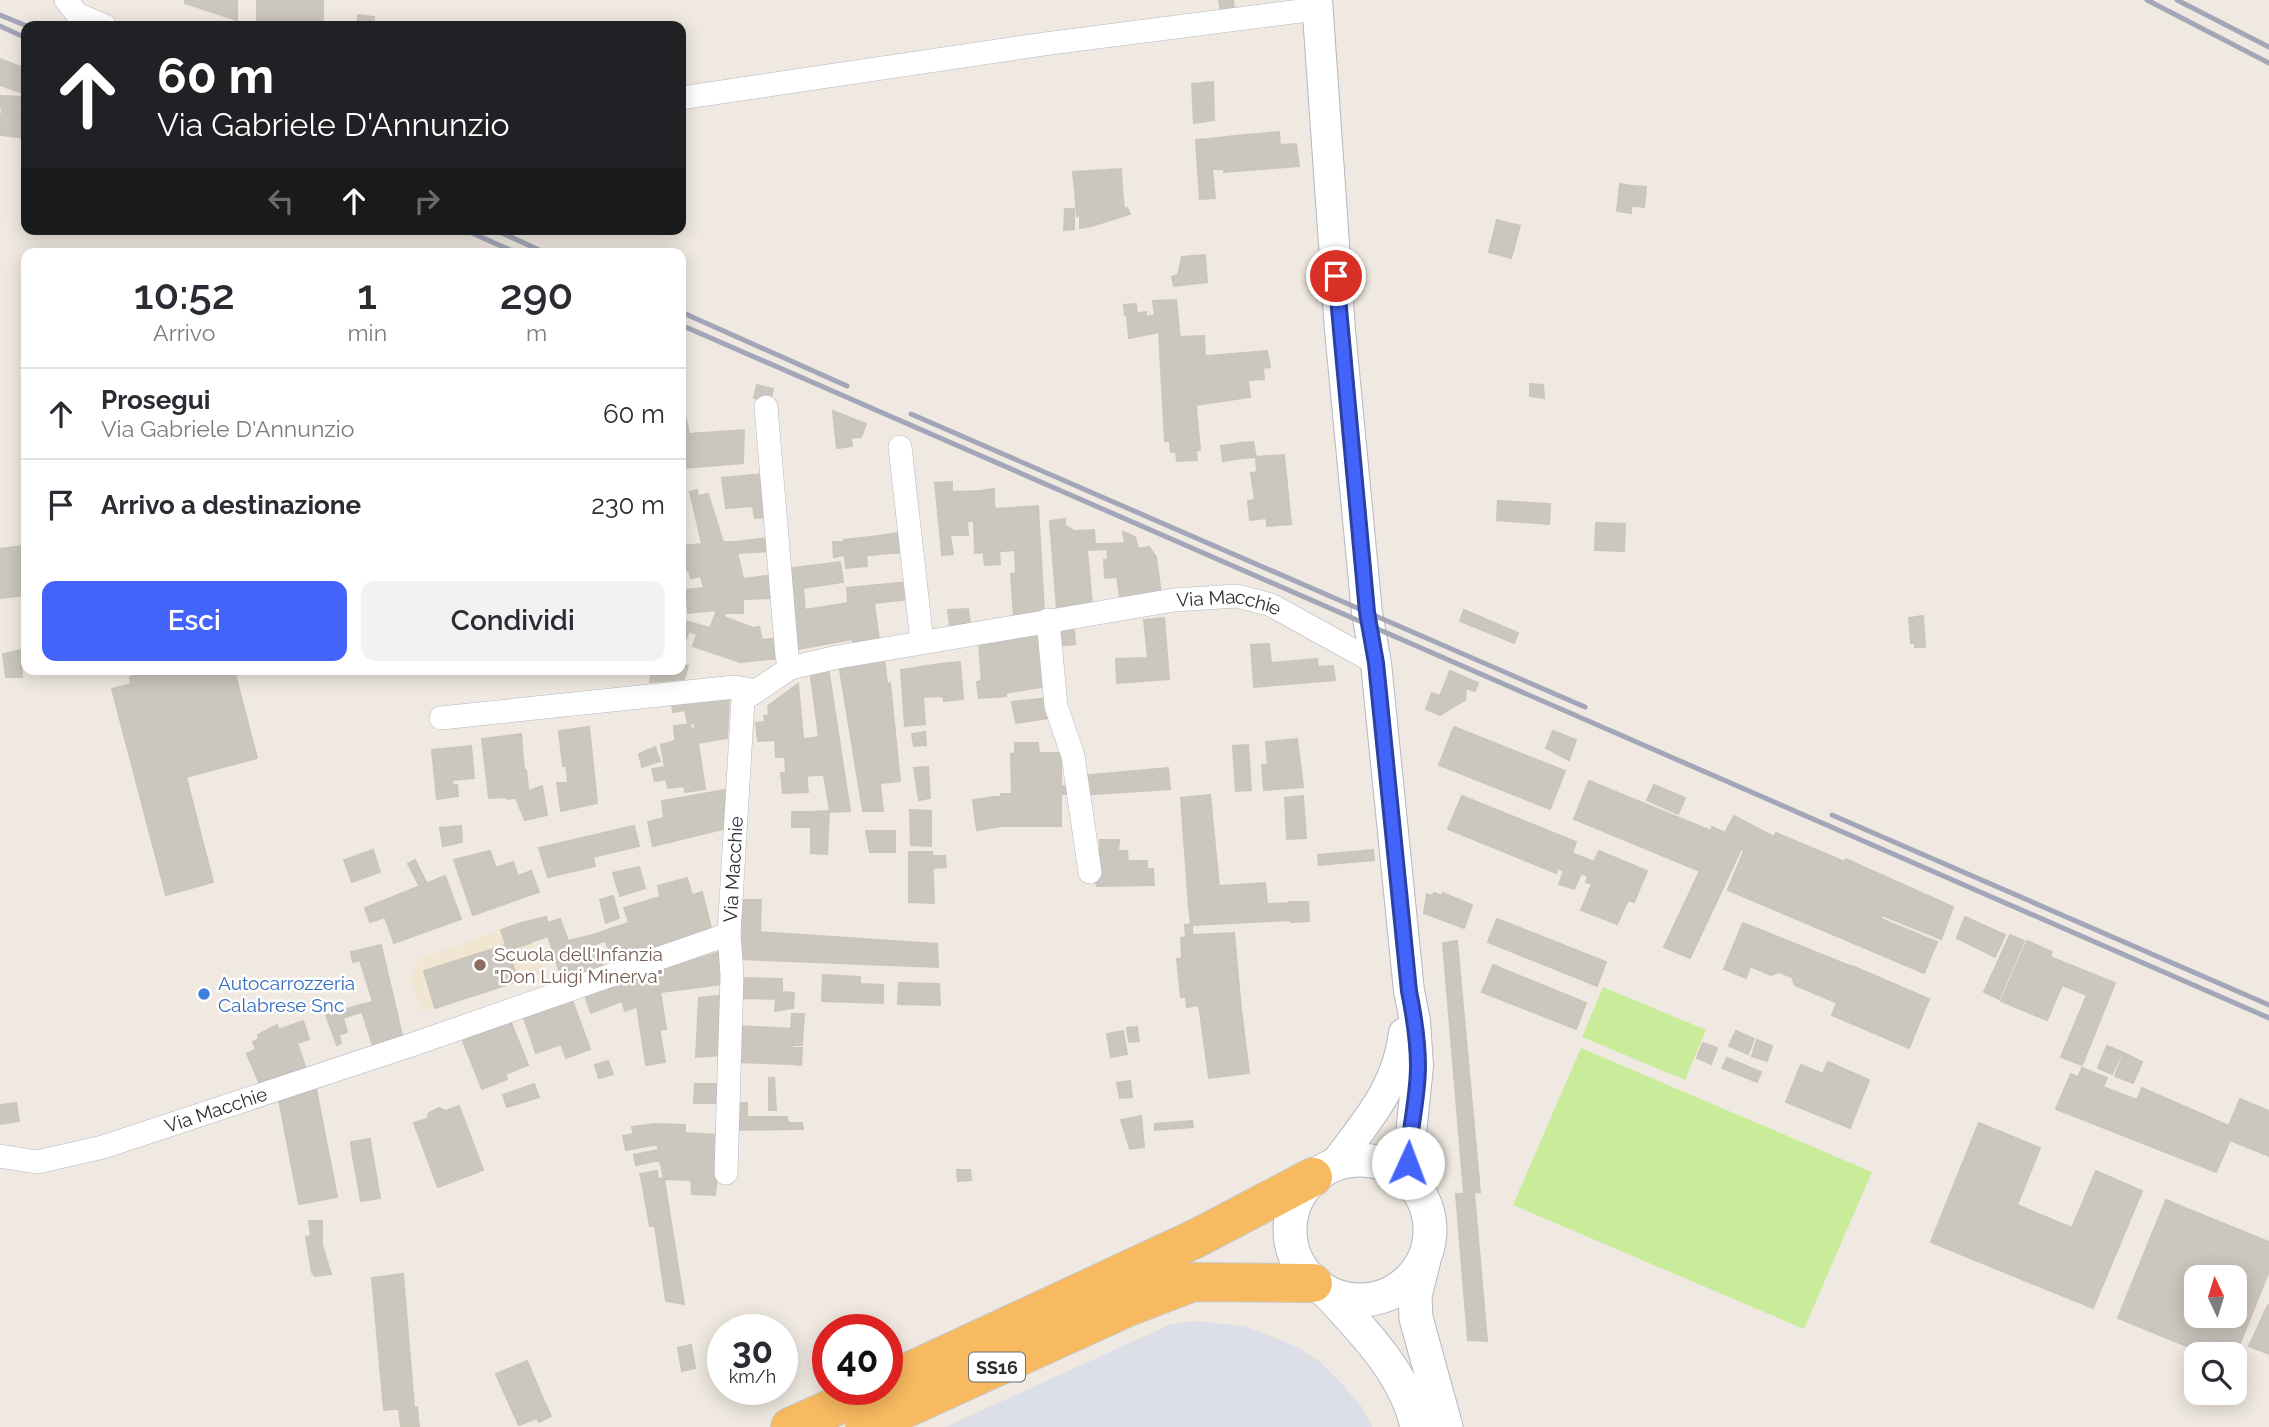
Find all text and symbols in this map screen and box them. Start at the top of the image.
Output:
text: 60 m [157,47,274,104]
icon: ahead [42,49,133,140]
text: Via Gabriele D'Annunzio [157,106,510,143]
icon: left [262,182,300,220]
icon: ahead [335,182,373,220]
icon: right [408,182,446,220]
pin [1306,246,1366,306]
icon: arrive [1317,257,1355,295]
text: 10:52 [134,270,235,319]
text: 1 [357,270,377,319]
text: 290 [500,270,573,319]
text: Arrivo [153,319,215,346]
text: min [347,319,387,346]
text: m [526,319,547,346]
text: Prosegui [101,385,210,415]
icon: ahead [42,395,80,433]
text: 60 m [603,399,665,429]
text: Via Gabriele D'Annunzio [101,415,354,442]
icon: arrive [42,486,80,524]
text: Arrivo a destinazione [101,490,361,520]
text: 230 m [591,490,665,520]
button: Esci [42,581,347,661]
button: Condividi [361,581,665,661]
street label: Via Macchie [1176,585,1285,620]
street label: Via Macchie [719,816,747,923]
place label: Scuola dell'Infanzia "Don Luigi Minerva" [494,943,663,987]
marker: Scuola dell'Infanzia "Don Luigi Minerva" [472,957,488,973]
place label: Autocarrozzeria Calabrese Snc [218,972,355,1016]
marker: Autocarrozzeria Calabrese Snc [196,986,212,1002]
street label: Via Macchie [162,1082,270,1137]
position arrow [1371,1126,1445,1200]
north arrow [2184,1265,2247,1328]
map controls [2184,1265,2247,1405]
speed limit sign: 40 [812,1314,903,1405]
text: 30 [732,1330,773,1371]
button: search [2184,1342,2247,1405]
road number: SS16 [969,1352,1025,1382]
text: km/h [729,1366,776,1387]

